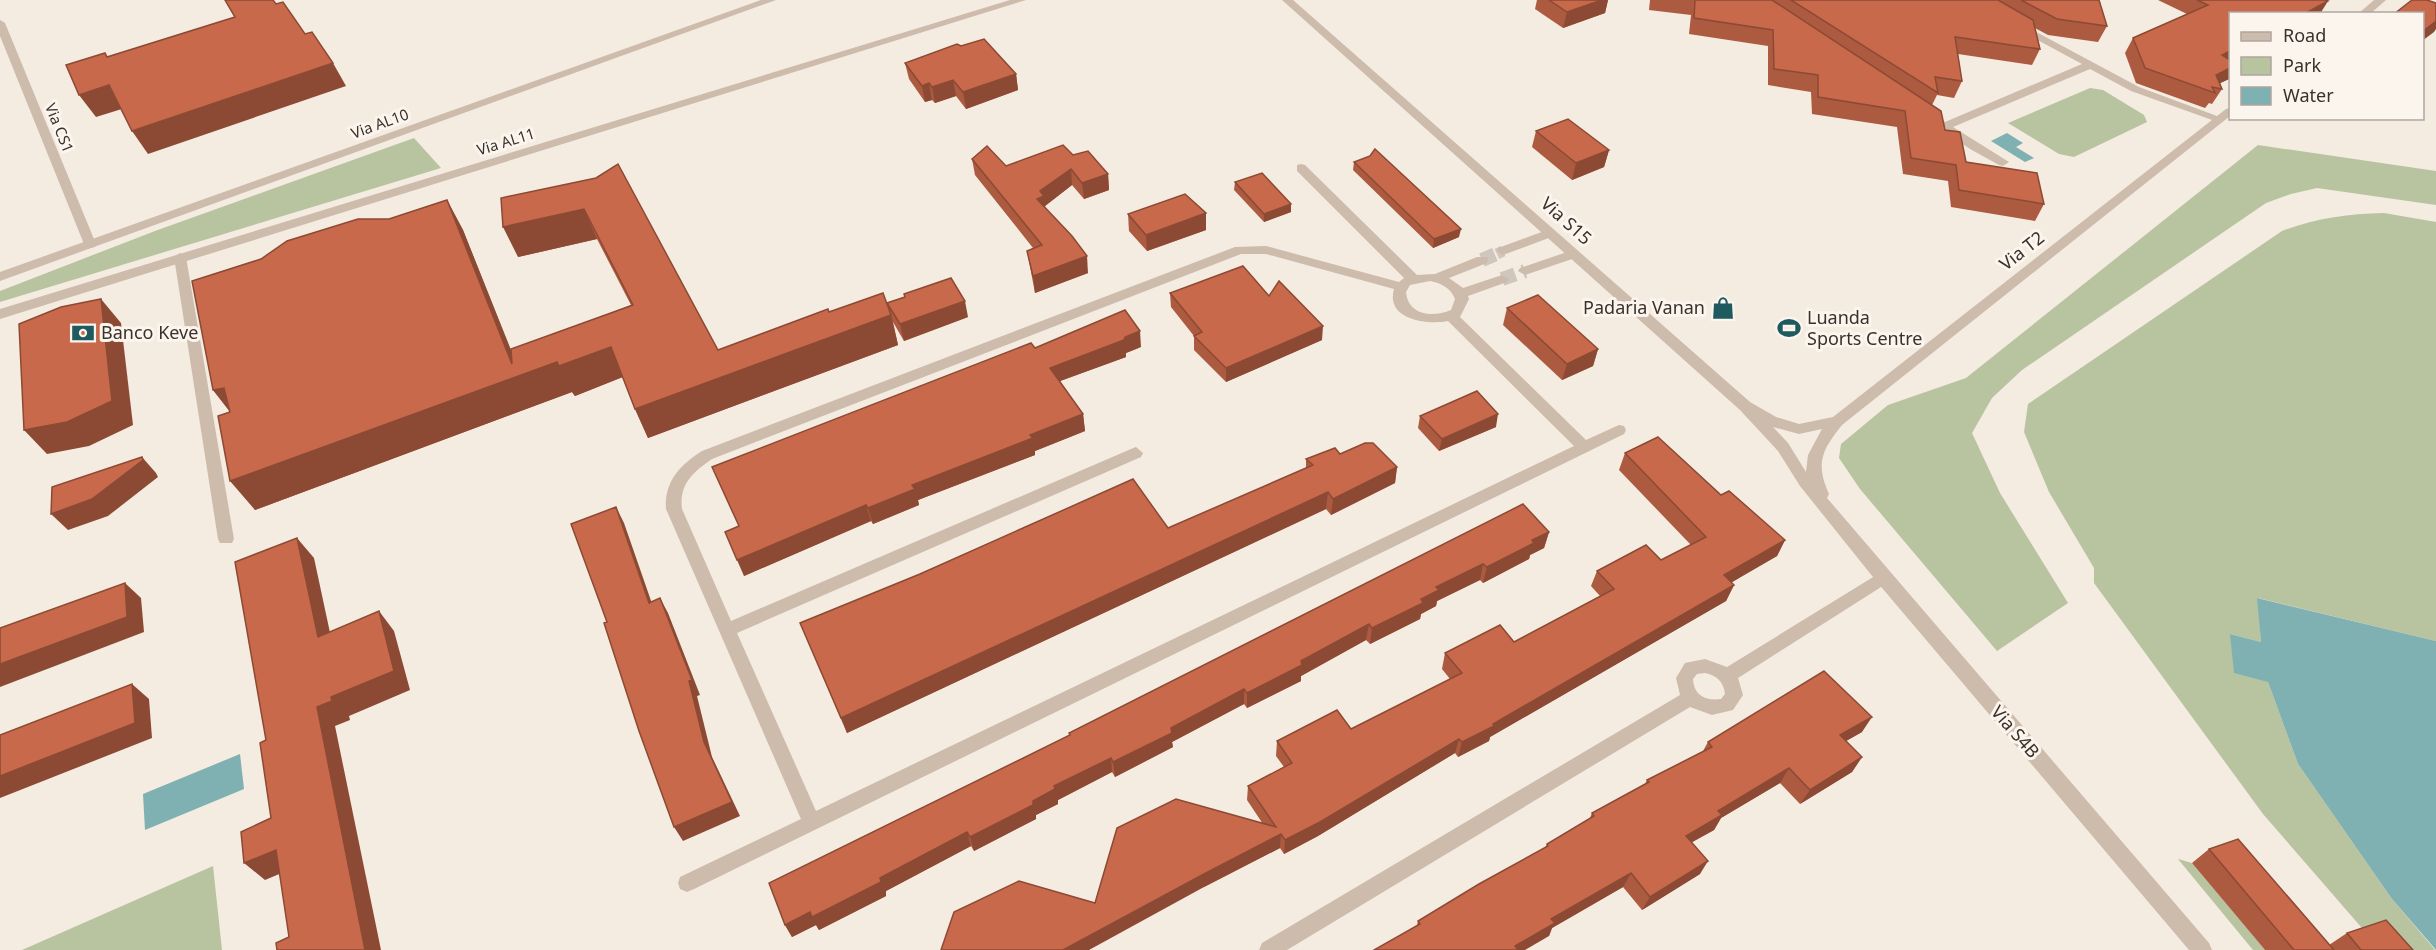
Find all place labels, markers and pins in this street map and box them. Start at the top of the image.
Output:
place label: Padaria Vanan [1583,295,1705,319]
shop icon: Padaria Vanan [1710,295,1736,321]
place label: Luanda Sports Centre [1807,305,1922,350]
sports icon: Luanda Sports Centre [1776,315,1802,341]
bank icon: Banco Keve [70,320,96,346]
place label: Banco Keve [101,320,198,344]

